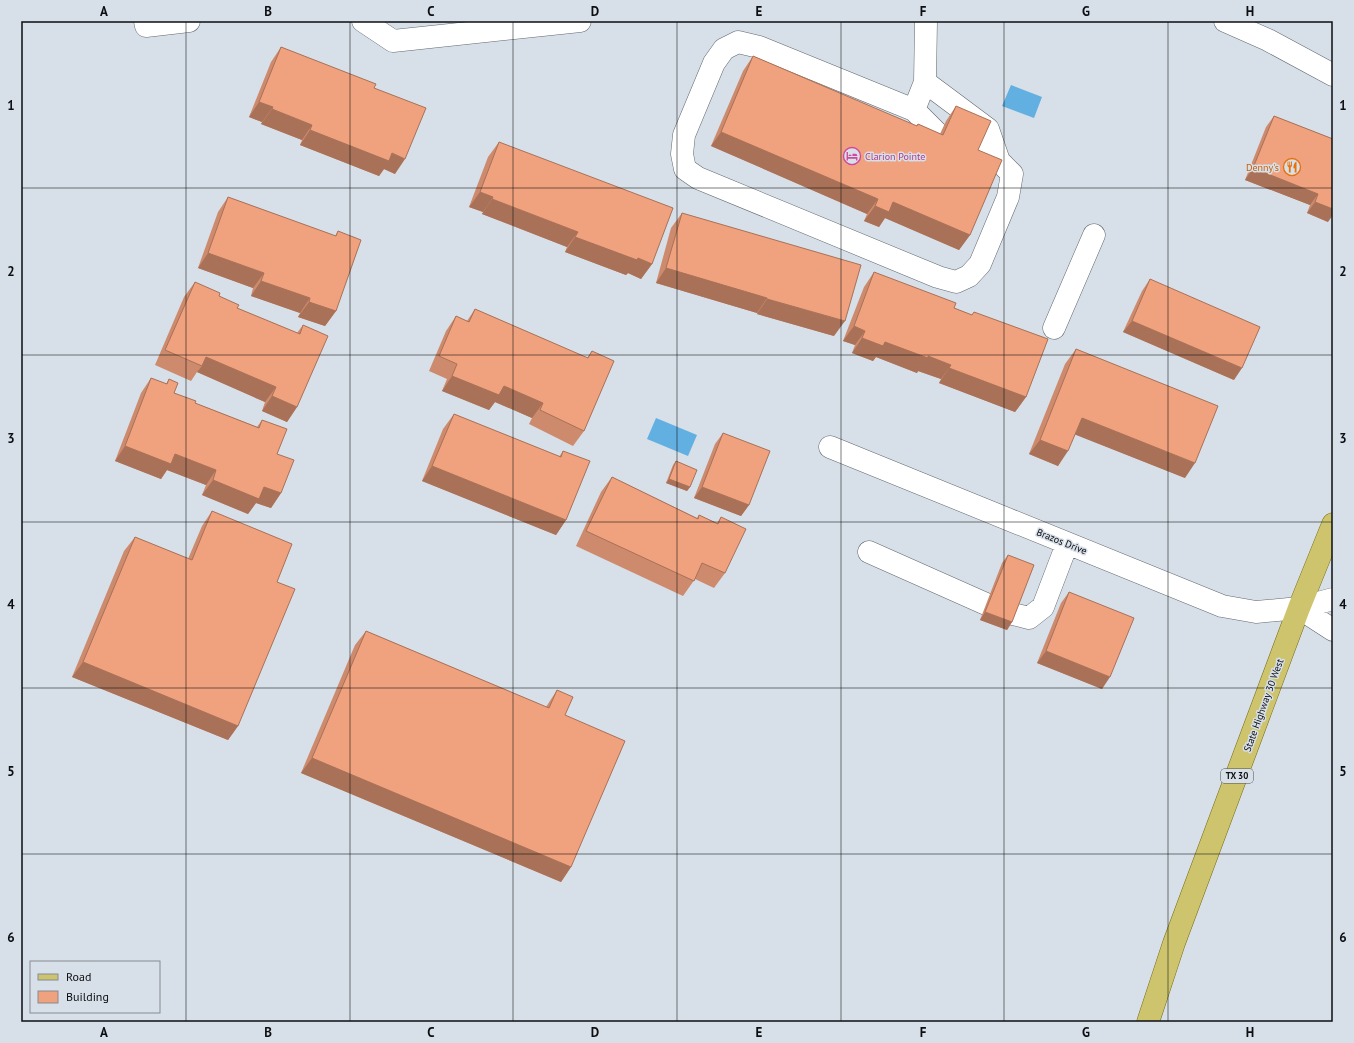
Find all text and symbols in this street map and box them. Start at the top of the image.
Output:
text: A [100,3,108,20]
text: B [264,3,272,20]
text: C [427,3,435,20]
text: D [591,3,599,20]
text: E [756,3,763,20]
text: F [920,3,927,20]
text: G [1082,3,1090,20]
text: H [1246,3,1254,20]
text: 1 [7,97,15,114]
text: 1 [1339,97,1347,114]
hotel icon: Clarion Pointe [842,146,862,166]
place label: Clarion Pointe [865,150,925,163]
restaurant icon: Denny's [1282,157,1302,177]
place label: Denny's [1246,161,1279,174]
text: 2 [7,263,15,280]
text: 2 [1339,263,1347,280]
text: 3 [7,430,15,447]
text: 3 [1339,430,1347,447]
street label: Brazos Drive [1035,525,1089,557]
text: 4 [7,596,15,613]
text: 4 [1339,596,1347,613]
street label: State Highway 30 West [1241,656,1287,754]
text: 5 [7,763,15,780]
text: 5 [1339,763,1347,780]
road number: TX 30 [1221,769,1253,783]
text: 6 [7,929,15,946]
text: 6 [1339,929,1347,946]
legend [30,961,160,1013]
text: Road [66,969,91,984]
text: Building [66,989,109,1004]
text: A [100,1024,108,1041]
text: B [264,1024,272,1041]
text: C [427,1024,435,1041]
text: D [591,1024,599,1041]
text: E [756,1024,763,1041]
text: F [920,1024,927,1041]
text: G [1082,1024,1090,1041]
text: H [1246,1024,1254,1041]

